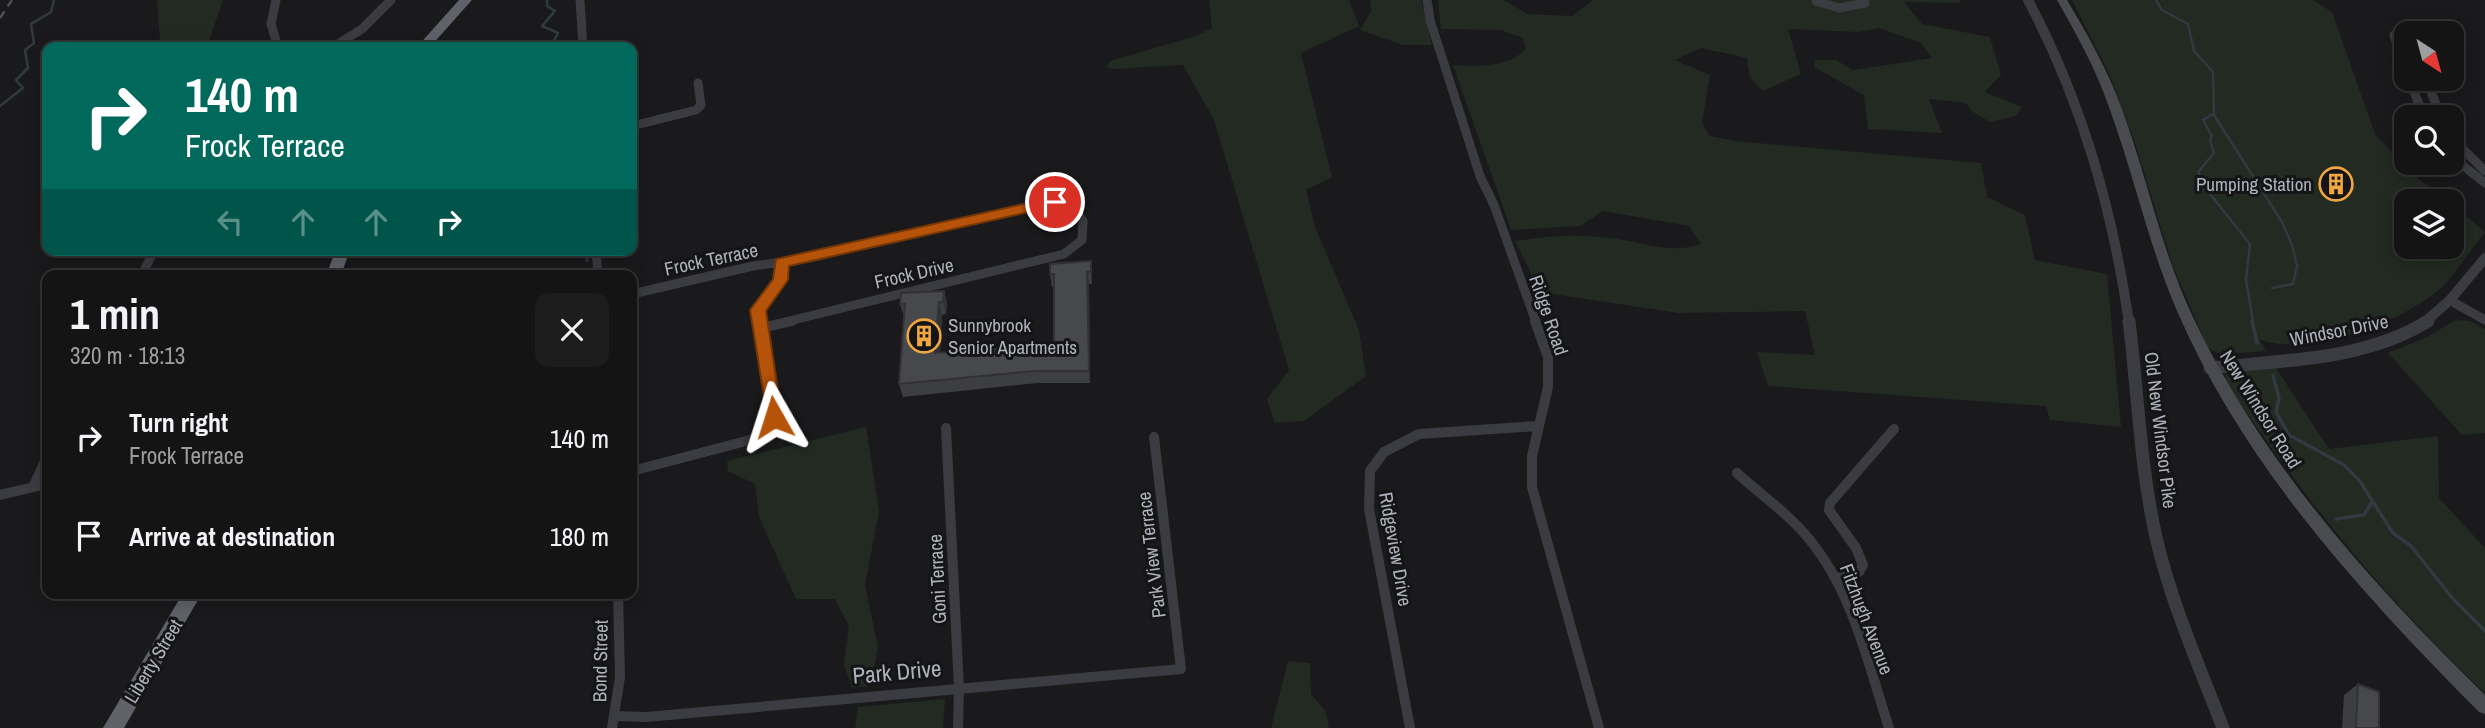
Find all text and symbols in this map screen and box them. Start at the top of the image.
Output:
north arrow [2394,21,2464,91]
map controls [2394,21,2464,259]
text: 140 m [185,61,299,127]
icon: right [70,70,161,161]
button: search [2394,105,2464,175]
text: Frock Terrace [185,124,345,167]
building icon: Pumping Station [2317,165,2355,203]
place label: Pumping Station [2196,171,2312,197]
pin [1025,172,1085,232]
icon: arrive [1036,183,1074,221]
button: layers [2394,189,2464,259]
icon: left [211,203,249,241]
icon: ahead [284,203,322,241]
icon: ahead [357,203,395,241]
icon: right [430,203,468,241]
street label: Frock Terrace [662,236,760,282]
street label: Frock Drive [872,251,956,295]
street label: Ridge Road [1523,271,1575,359]
text: 1 min [70,286,160,342]
button: close [535,293,609,367]
street label: Windsor Drive [2288,308,2390,352]
place label: Sunnybrook Senior Apartments [948,312,1077,360]
building icon: Sunnybrook Senior Apartments [905,317,943,355]
text: 320 m · 18:13 [70,340,185,371]
street label: New Windsor Road [2214,345,2308,473]
street label: Old New Windsor Pike [2138,350,2184,510]
position arrow [737,380,811,454]
text: Turn right [129,405,228,440]
icon: right [70,419,108,457]
text: 140 m [550,421,609,456]
text: Frock Terrace [129,440,244,471]
street label: Ridgeview Drive [1373,490,1419,608]
street label: Park View Terrace [1130,491,1172,619]
icon: arrive [70,517,108,555]
text: Arrive at destination [129,519,335,554]
text: 180 m [550,519,609,554]
street label: Goni Terrace [922,533,952,625]
street label: Fitzhugh Avenue [1834,560,1900,678]
street label: Liberty Street [118,614,189,708]
street label: Bond Street [586,619,614,702]
street label: Park Drive [851,652,943,691]

